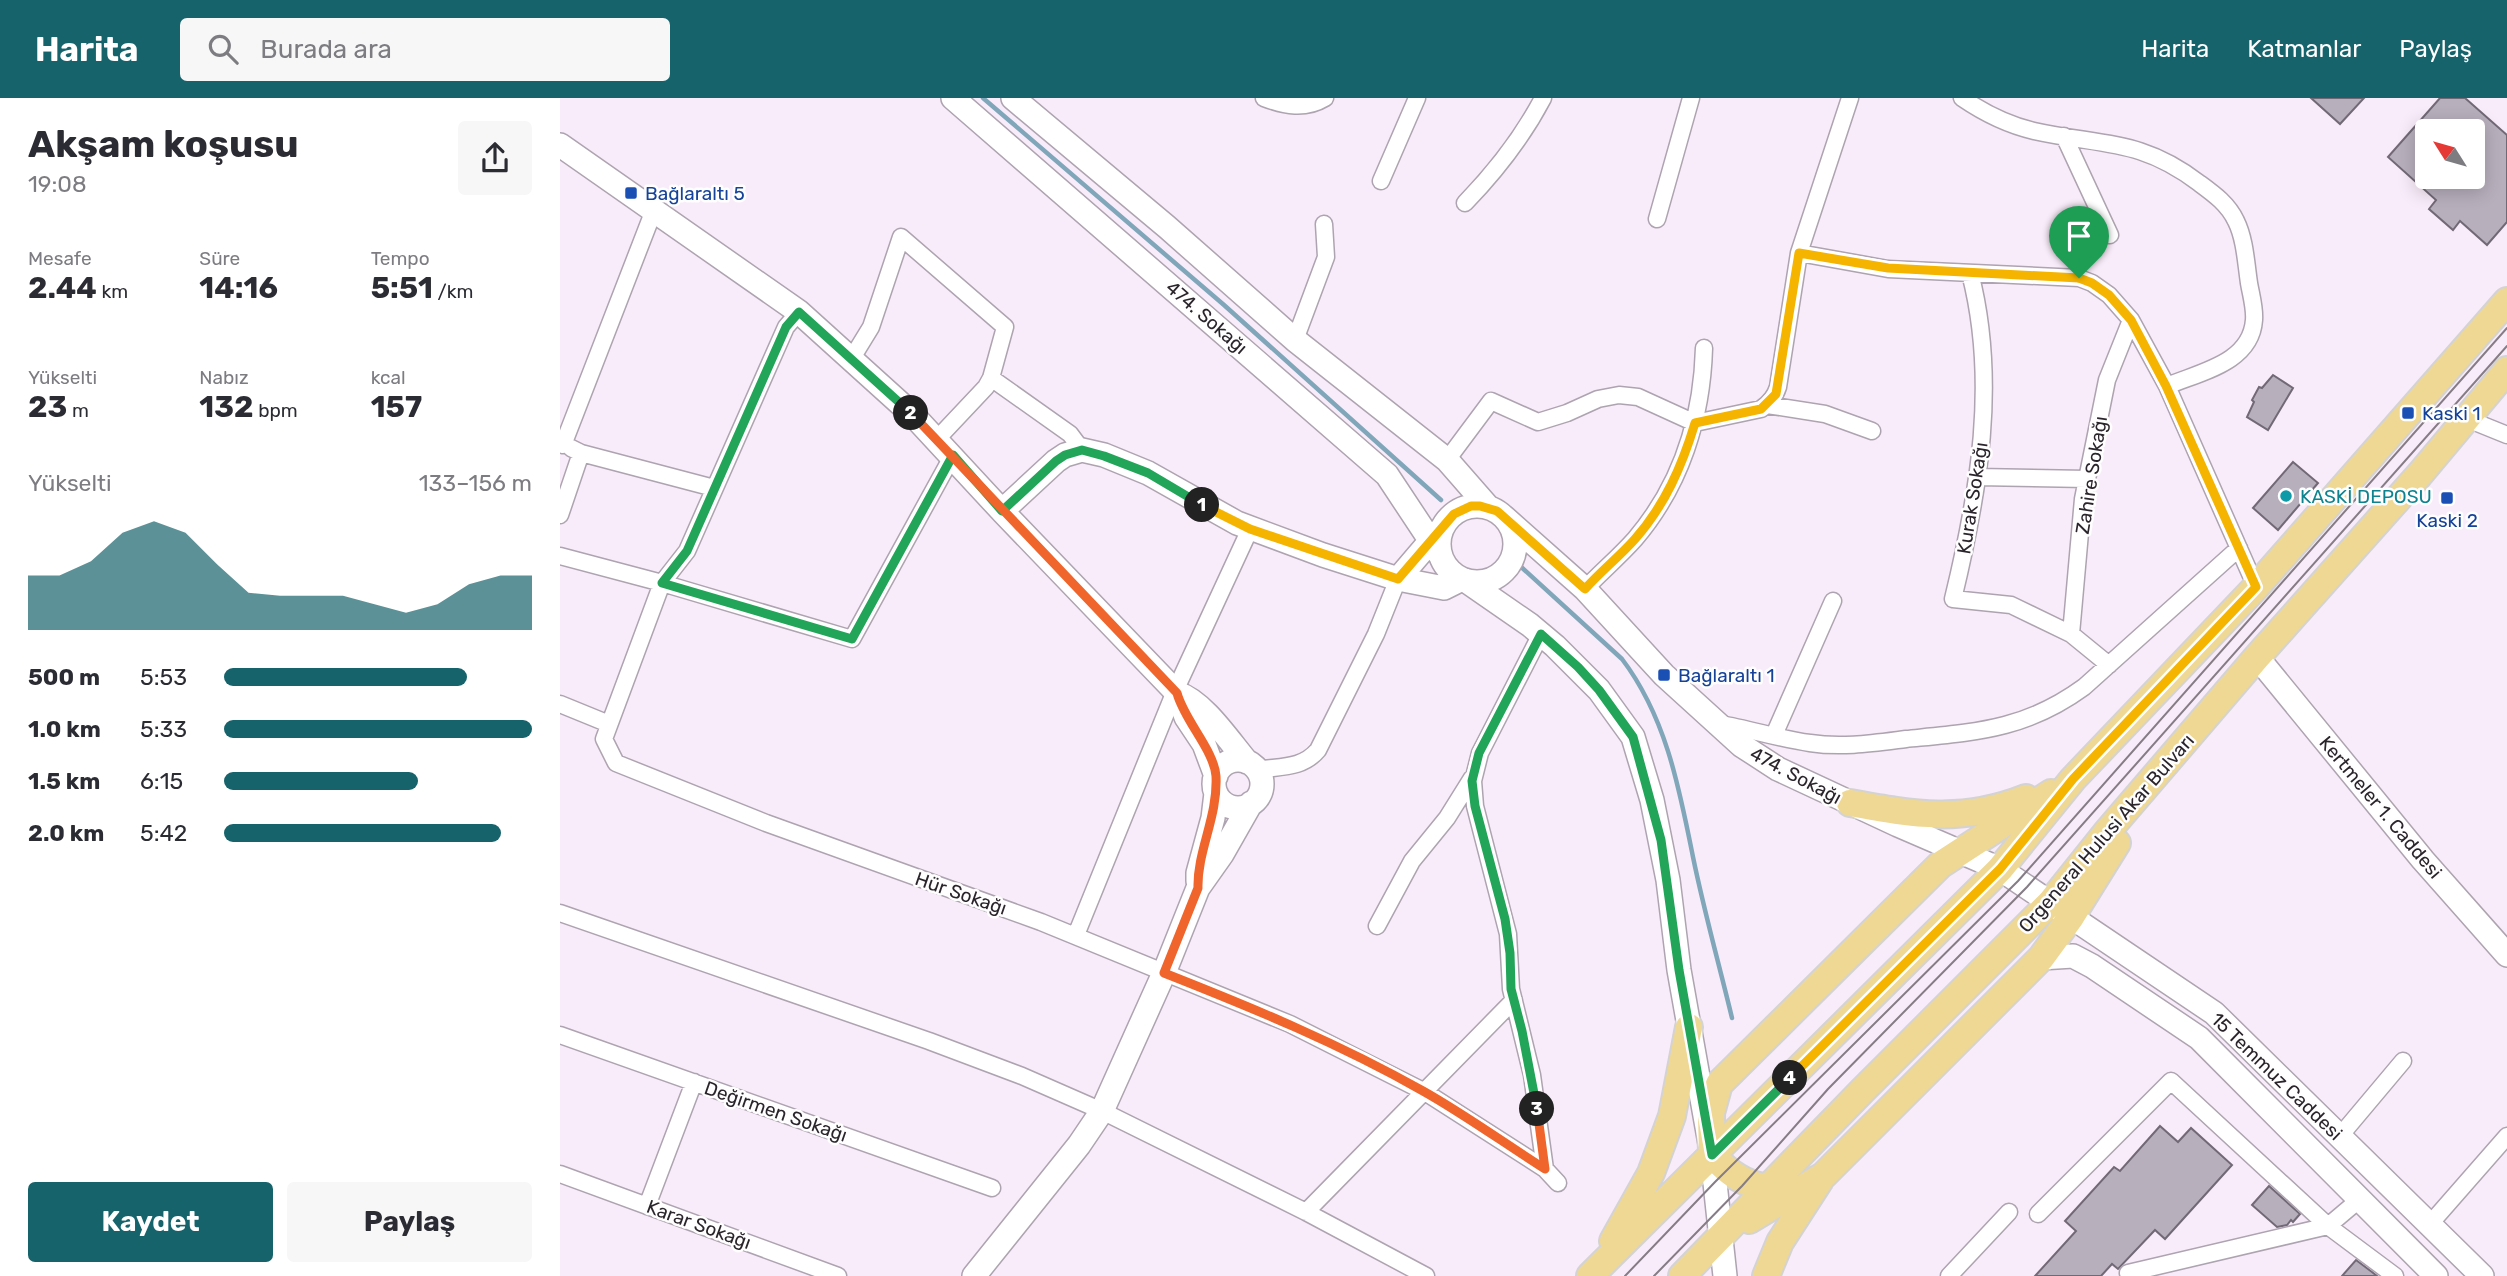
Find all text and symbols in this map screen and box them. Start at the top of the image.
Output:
search box [180,18,670,81]
text: Harita [35,30,138,69]
icon: search [204,30,242,68]
text: Burada ara [260,34,392,65]
text: Harita [2141,35,2209,63]
text: Katmanlar [2247,35,2361,63]
text: Paylaş [2399,35,2472,63]
north arrow [2415,119,2485,189]
map controls [2415,119,2485,189]
text: Akşam koşusu [28,121,299,167]
button: share [458,121,532,195]
text: 19:08 [28,170,87,198]
place label: Bağlaraltı 5 [645,182,745,205]
marker: Bağlaraltı 5 [623,185,639,201]
pin [2049,206,2109,278]
icon: arrive [2060,217,2098,255]
text: Mesafe [28,247,92,270]
text: Süre [199,247,240,270]
text: Tempo [371,247,430,270]
text: 2.44 [28,270,97,306]
text: 14:16 [199,270,278,306]
text: 5:51 [371,270,433,306]
street label: 474. Sokağı [1161,276,1252,359]
text: km [97,280,128,303]
text: /km [433,280,473,303]
text: Yükselti [28,366,97,389]
text: Nabız [199,366,249,389]
text: kcal [371,366,406,389]
text: 23 [28,389,67,425]
text: 132 [199,389,254,425]
text: 157 [371,389,422,425]
pin: 2 [894,396,928,430]
text: m [67,399,89,422]
text: bpm [254,399,298,422]
text: 2 [904,401,917,424]
place label: Kaski 1 [2422,402,2481,425]
marker: Kaski 1 [2400,405,2416,421]
street label: Zahire Sokağı [2071,414,2112,536]
street label: Kurak Sokağı [1952,440,1993,556]
text: Yükselti [28,469,112,497]
text: 133–156 m [419,469,532,497]
place label: KASKİ DEPOSU [2300,485,2432,508]
pin: 1 [1184,488,1220,522]
marker: KASKİ DEPOSU [2278,488,2294,504]
marker: Kaski 2 [2439,490,2455,506]
text: 1 [1197,493,1206,516]
place label: Kaski 2 [2416,509,2478,532]
text: 500 m [28,663,100,691]
text: 5:53 [140,663,187,691]
place label: Bağlaraltı 1 [1678,664,1775,687]
marker: Bağlaraltı 1 [1656,667,1672,683]
text: 1.0 km [28,715,101,743]
text: 5:33 [140,715,187,743]
street label: Orgeneral Hulusi Akar Bulvarı [2014,729,2199,937]
street label: Kertmeler 1. Caddesi [2314,732,2447,883]
street label: 474. Sokağı [1746,742,1845,809]
text: 1.5 km [28,767,100,795]
text: 6:15 [140,767,183,795]
text: 2.0 km [28,819,104,847]
text: 5:42 [140,819,187,847]
street label: Hür Sokağı [912,867,1010,920]
street label: 15 Temmuz Caddesi [2206,1008,2347,1145]
pin: 4 [1772,1060,1808,1096]
text: 4 [1783,1066,1796,1089]
street label: Değirmen Sokağı [701,1076,850,1147]
pin: 3 [1520,1091,1555,1126]
text: 3 [1530,1097,1543,1120]
button: Kaydet [28,1182,273,1262]
button: Paylaş [287,1182,532,1262]
street label: Karar Sokağı [643,1195,754,1254]

